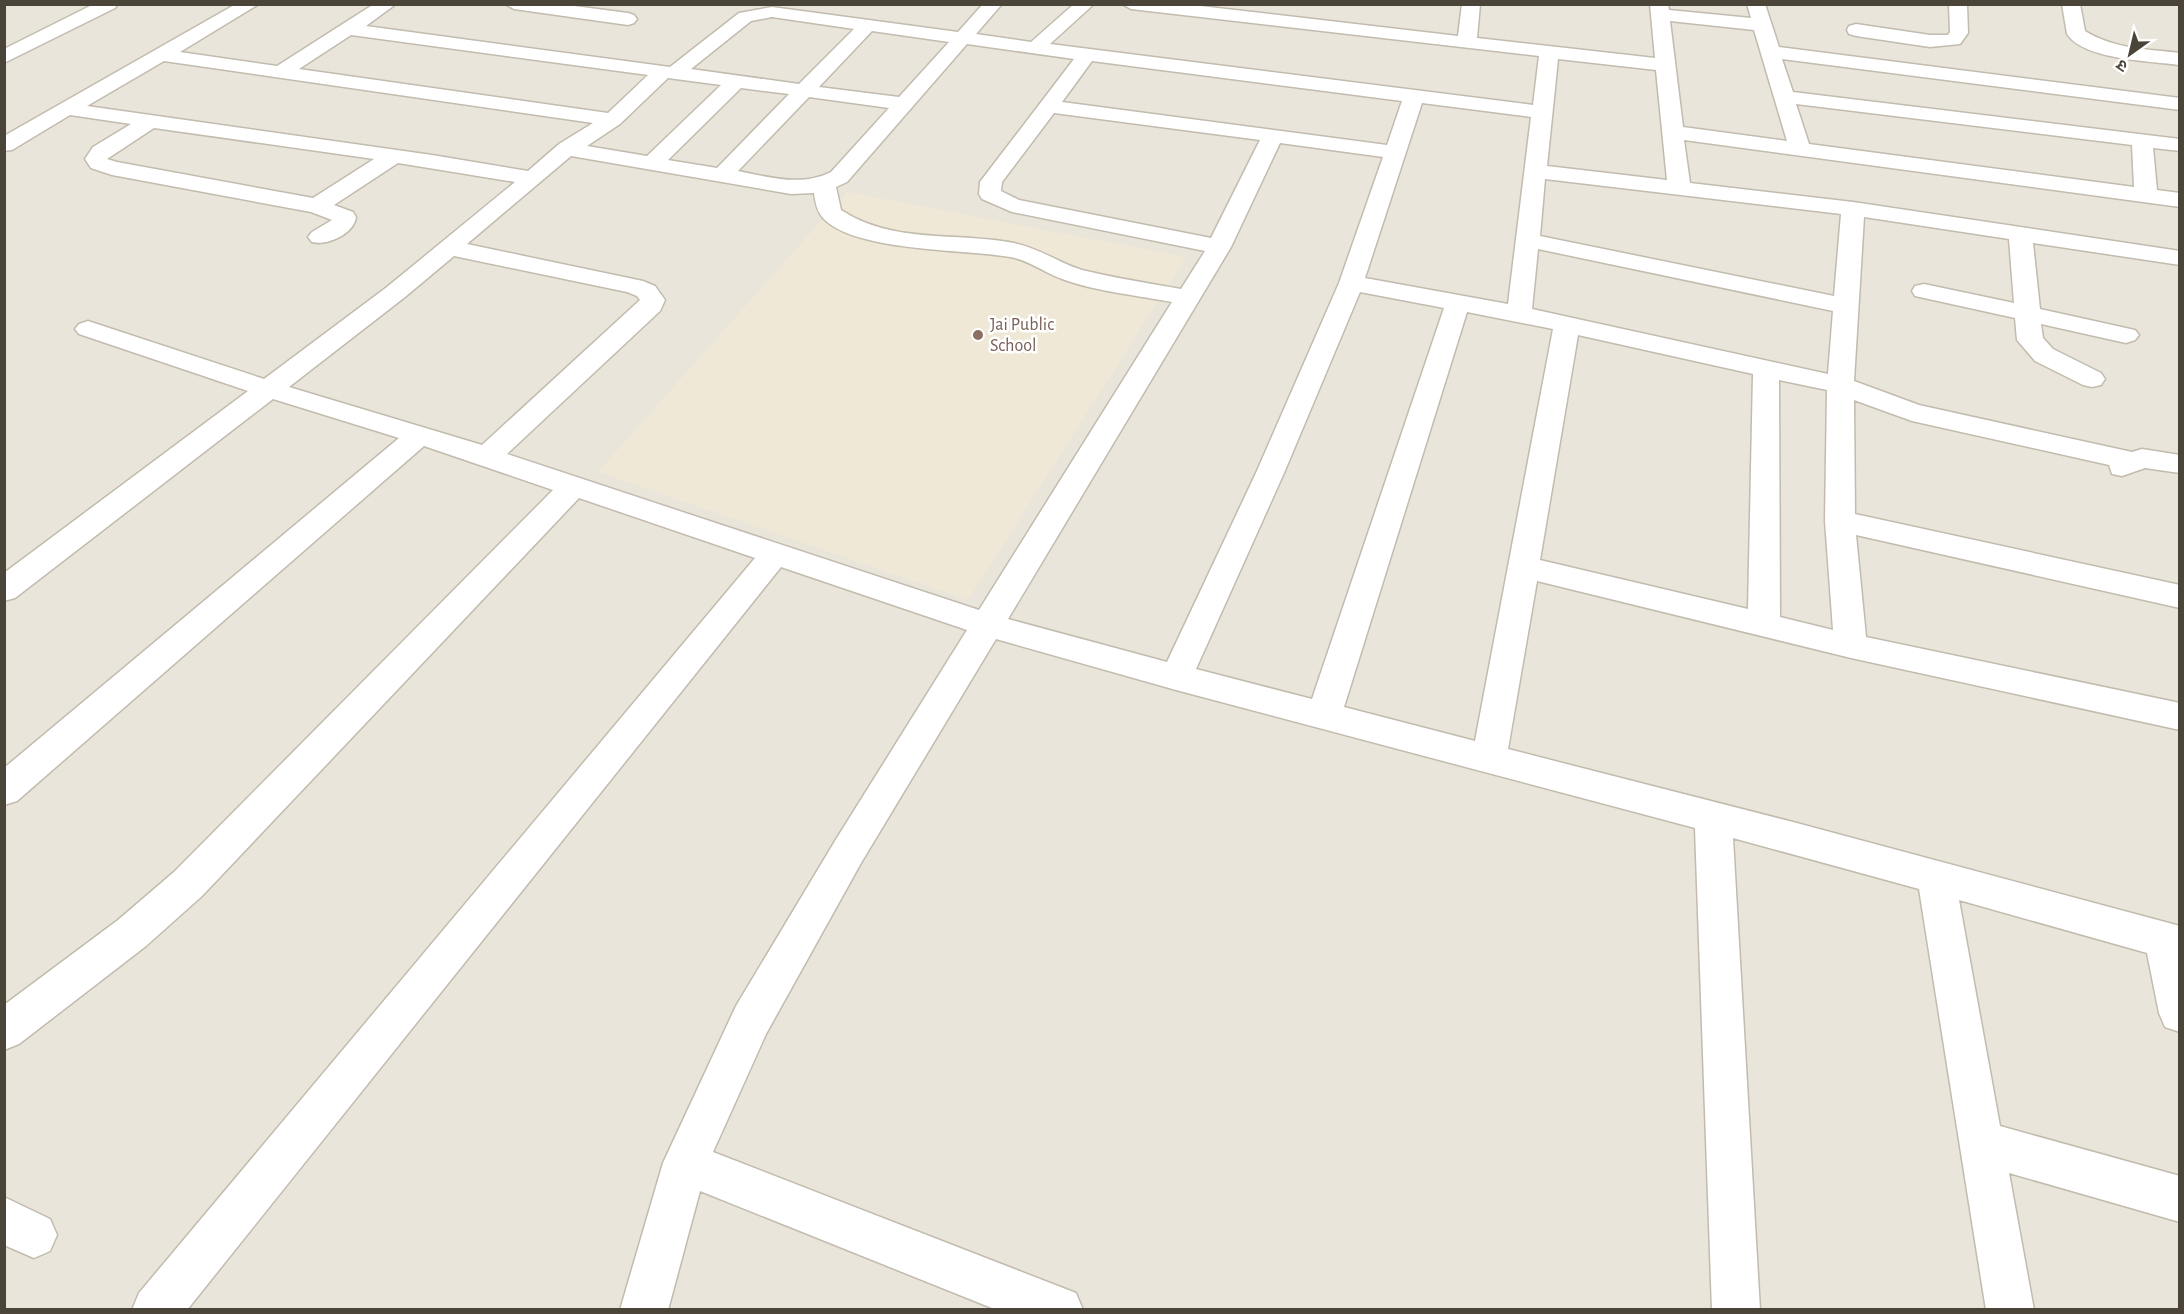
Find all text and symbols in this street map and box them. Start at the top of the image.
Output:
north arrow [2100,24,2160,84]
text: उ [2113,56,2131,75]
place label: Jai Public School [990,316,1054,355]
marker: Jai Public School [971,328,985,342]

